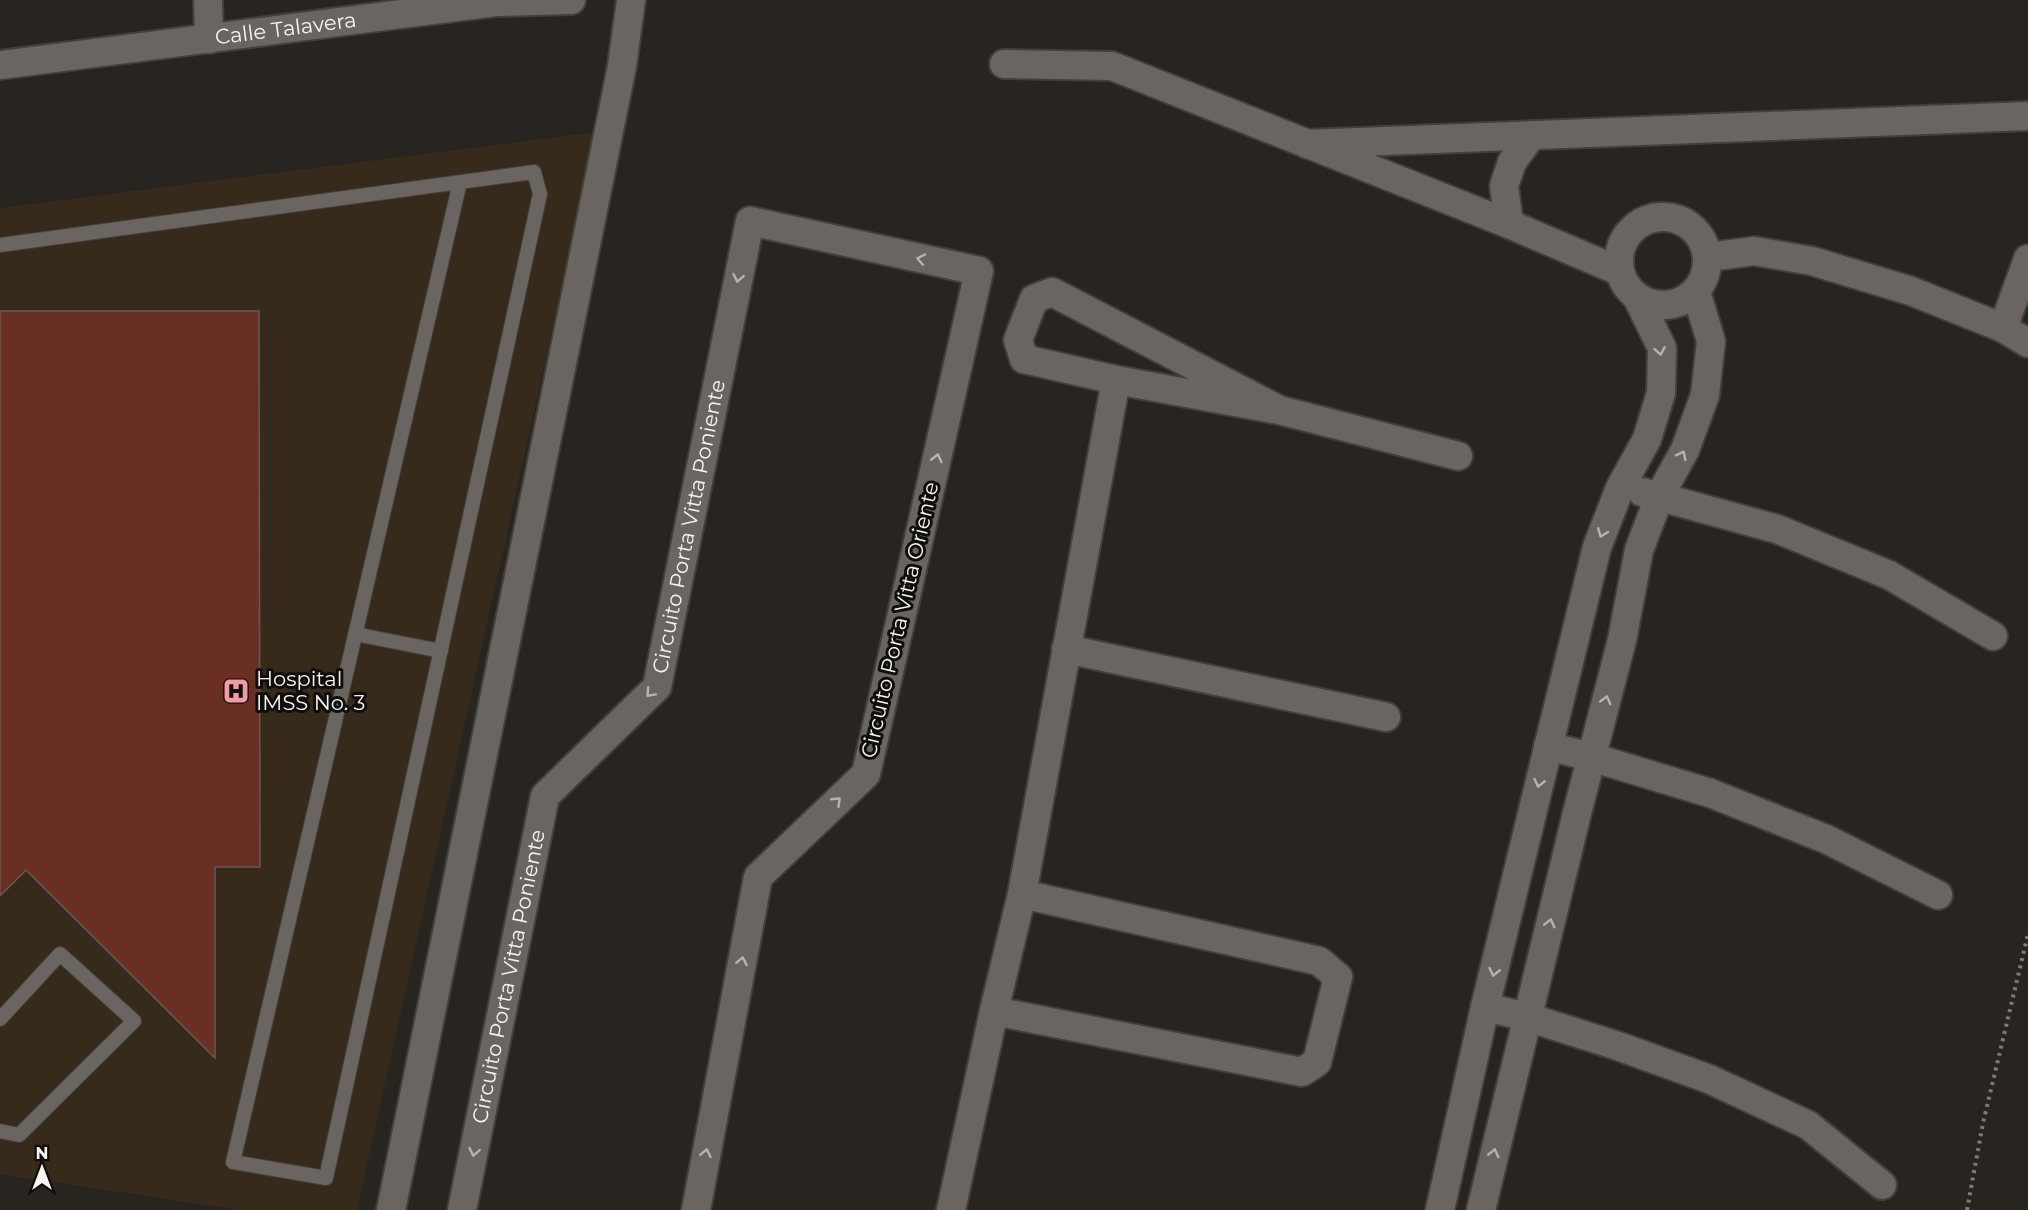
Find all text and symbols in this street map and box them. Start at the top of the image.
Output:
street label: Calle Talavera [214,7,358,50]
one-way arrow [917,253,927,266]
one-way arrow [732,273,745,283]
one-way arrow [1653,346,1666,356]
street label: Circuito Porta Vitta Poniente [647,377,730,676]
one-way arrow [1674,450,1686,461]
one-way arrow [929,453,942,463]
street label: Circuito Porta Vitta Oriente [856,479,944,760]
one-way arrow [1597,527,1609,538]
place label: Hospital IMSS No. 3 [256,666,365,715]
hospital icon: Hospital IMSS No. 3 [221,676,251,706]
one-way arrow [646,687,657,697]
one-way arrow [1599,695,1611,706]
one-way arrow [1534,778,1547,788]
one-way arrow [831,797,841,808]
street label: Circuito Porta Vitta Poniente [467,827,550,1126]
one-way arrow [1543,918,1556,928]
one-way arrow [735,956,748,966]
one-way arrow [1488,967,1501,977]
north arrow [12,1138,72,1198]
text: N [36,1144,48,1163]
one-way arrow [468,1147,481,1157]
one-way arrow [699,1148,712,1158]
one-way arrow [1487,1148,1500,1158]

